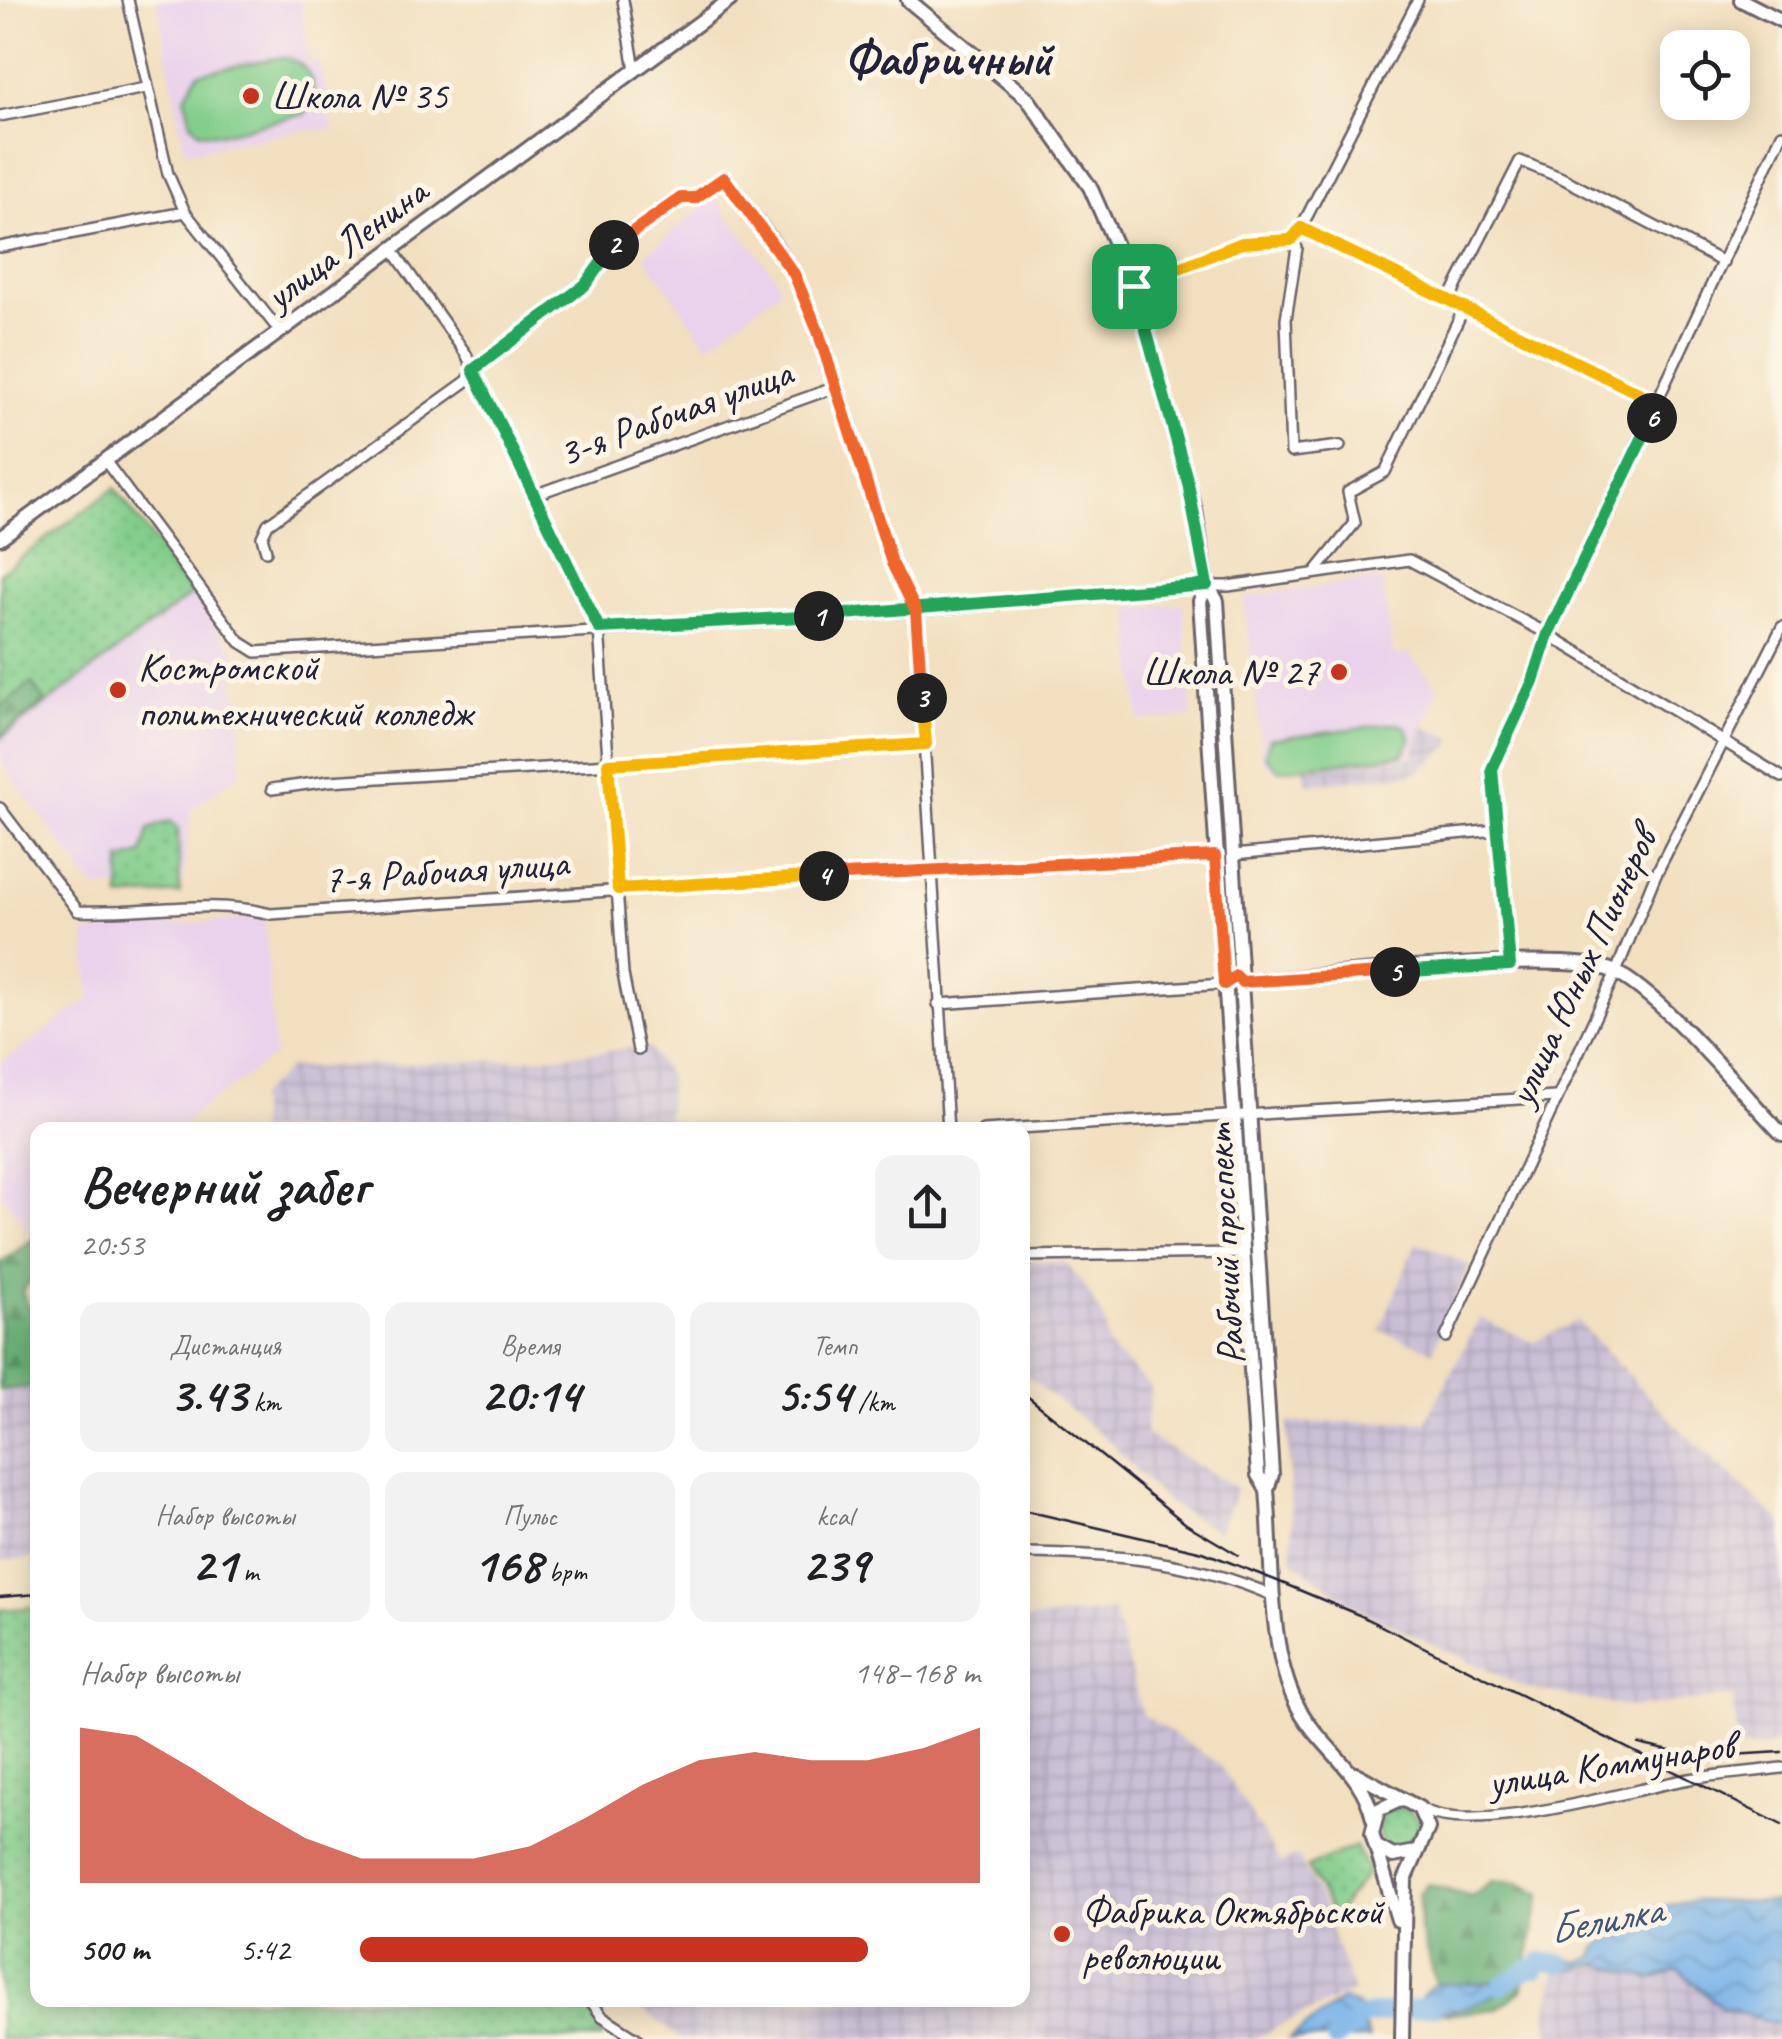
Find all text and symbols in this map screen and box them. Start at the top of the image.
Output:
district label: Фабричный [844,27,1056,90]
map controls [1660,30,1750,120]
button: locate [1660,30,1750,120]
place label: Школа № 35 [271,71,450,121]
marker: Школа № 35 [240,85,262,107]
street label: улица Ленина [253,165,440,322]
pin: 2 [589,220,639,270]
text: 2 [608,227,620,262]
pin [1092,244,1177,329]
icon: arrive [1107,259,1162,314]
street label: 3-я Рабочая улица [551,347,801,478]
pin: 6 [1627,393,1677,443]
text: 6 [1645,400,1659,435]
pin: 1 [794,591,844,641]
text: 1 [813,598,825,633]
place label: Костромской политехнический колледж [138,642,476,738]
place label: Школа № 27 [1142,647,1321,697]
marker: Школа № 27 [1328,661,1350,683]
pin: 3 [897,673,947,723]
marker: Костромской политехнический колледж [107,679,129,701]
text: 3 [916,680,928,715]
street label: улица Юных Пионеров [1495,813,1672,1115]
street label: 7-я Рабочая улица [322,837,573,904]
pin: 4 [799,851,849,901]
text: 4 [818,858,830,893]
pin: 5 [1370,947,1420,997]
text: 5 [1389,954,1401,989]
street label: Рабочий проспект [1194,1121,1256,1366]
text: Вечерний забег [80,1151,368,1221]
button: share [875,1155,980,1260]
text: 20:53 [80,1224,144,1265]
text: Дистанция [169,1328,281,1363]
text: Время [500,1328,560,1363]
text: Темп [812,1328,858,1363]
text: 3.43 [169,1363,247,1426]
text: 20:14 [480,1363,580,1426]
text: 5:54 [775,1363,851,1426]
text: km [247,1384,281,1419]
text: /km [851,1384,895,1419]
text: Набор высоты [156,1498,294,1533]
text: Пульс [503,1498,557,1533]
text: kcal [816,1498,854,1533]
text: 21 [191,1533,236,1596]
text: 168 [473,1533,542,1596]
text: 239 [802,1533,868,1596]
text: m [236,1554,259,1589]
text: bpm [542,1554,587,1589]
text: Набор высоты [80,1652,239,1693]
text: 148–168 m [854,1652,980,1693]
street label: улица Коммунаров [1483,1719,1746,1808]
water label: Белилка [1544,1882,1671,1957]
place label: Фабрика Октябрьской революции [1082,1886,1385,1982]
marker: Фабрика Октябрьской революции [1051,1923,1073,1945]
text: 500 m [80,1929,149,1970]
text: 5:42 [240,1929,290,1970]

